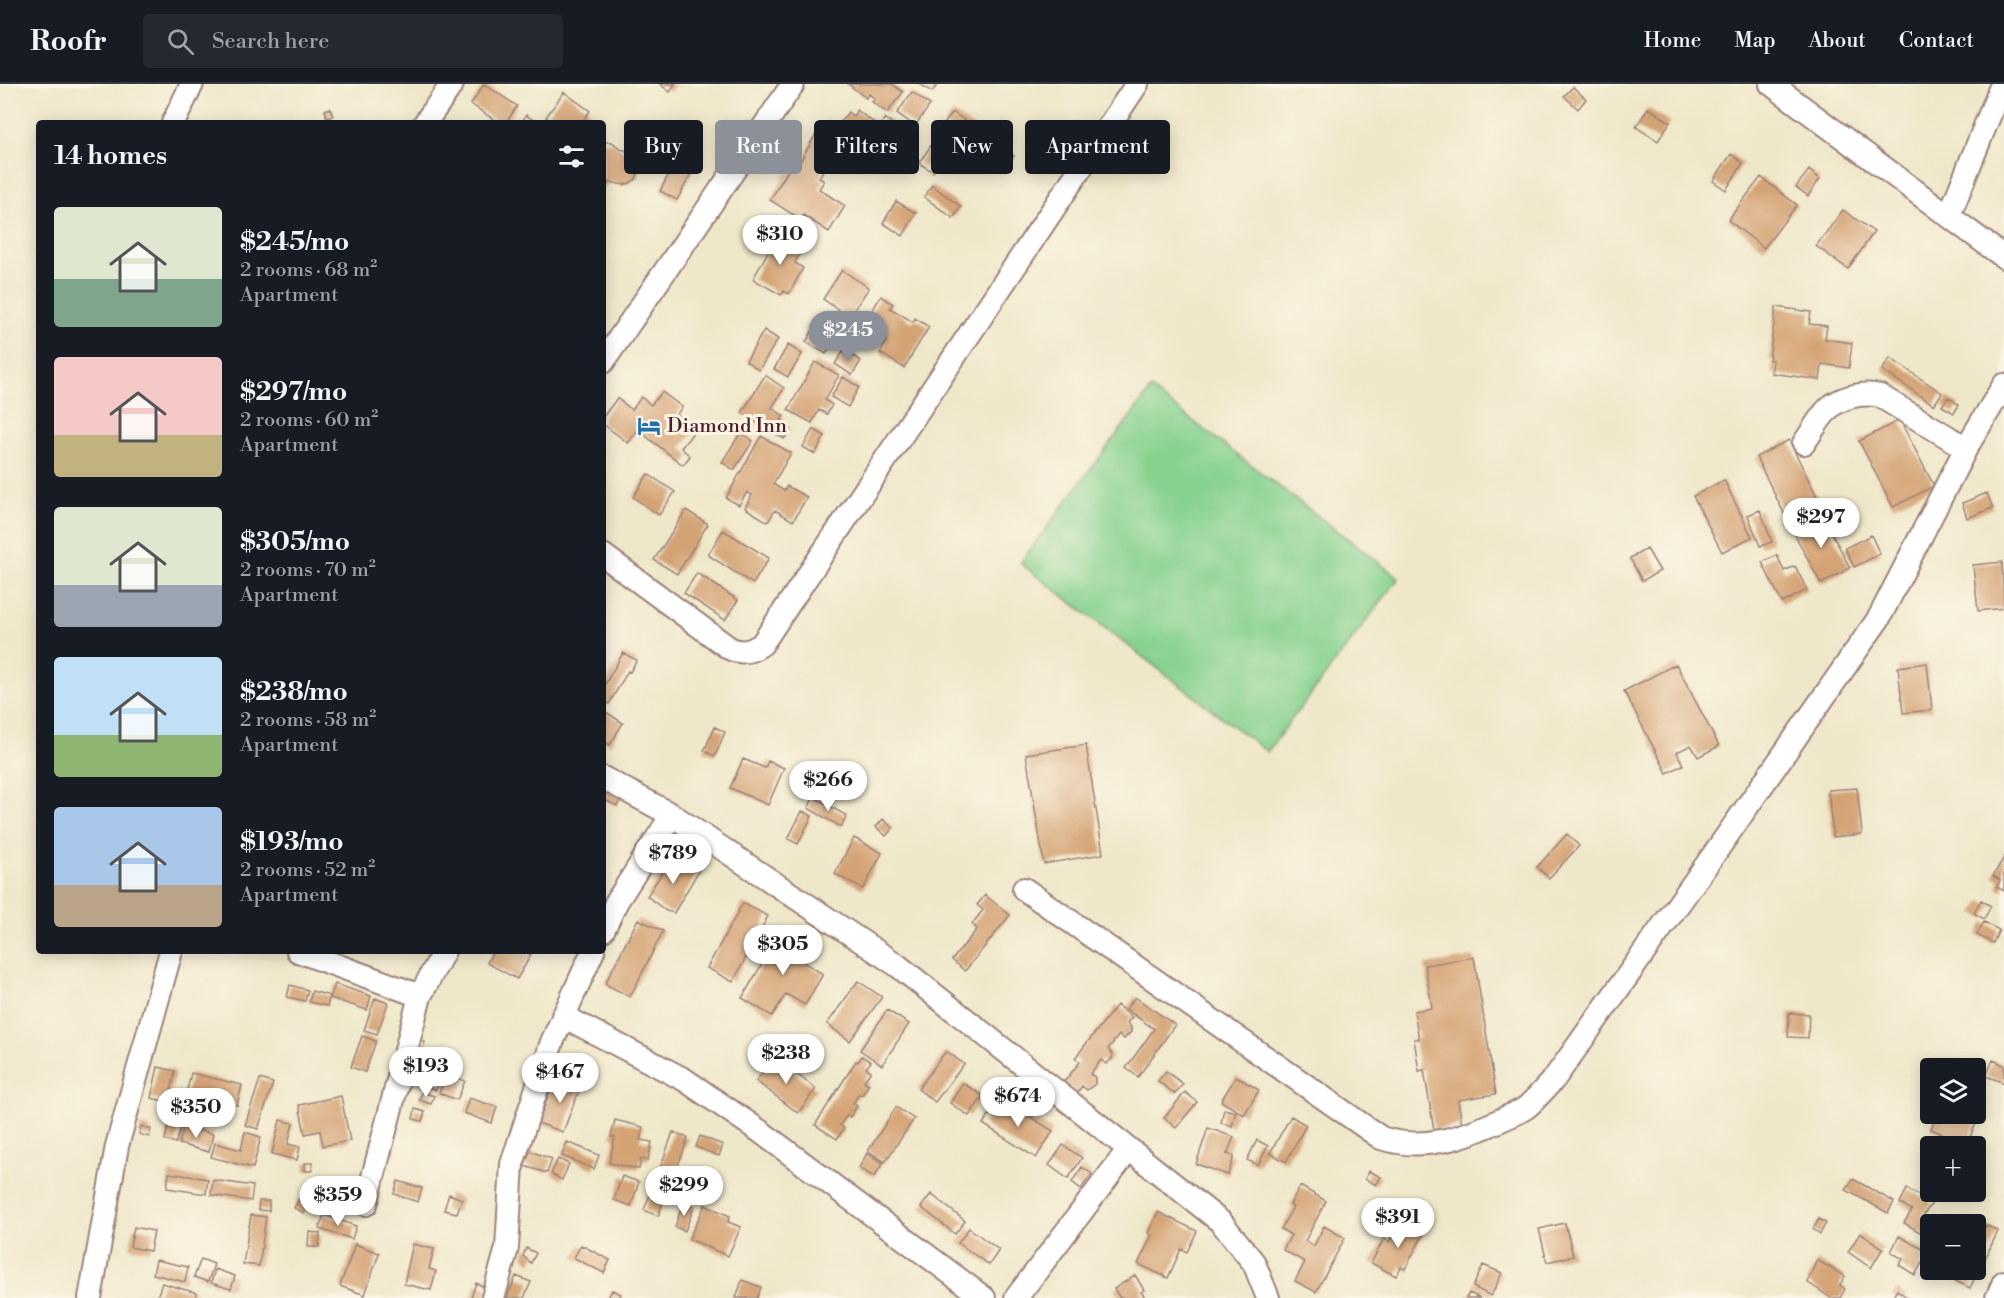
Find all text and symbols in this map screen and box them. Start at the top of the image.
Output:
search box [143,14,563,68]
text: Roofr [30,24,107,59]
icon: search [164,25,197,58]
text: Search here [212,28,329,55]
text: Home [1644,28,1701,54]
text: Map [1734,28,1776,54]
text: About [1809,28,1866,54]
text: Contact [1899,28,1974,54]
chip: Buy [624,120,703,174]
chip: Rent [715,120,802,174]
chip: Filters [814,120,919,174]
chip: New [931,120,1013,174]
chip: Apartment [1025,120,1170,174]
text: 14 homes [54,140,167,172]
icon: filters [555,140,588,173]
pin: $310 [744,215,816,266]
text: $310 [757,222,803,247]
text: $245/mo [240,226,349,258]
icon: home [102,231,174,303]
text: 2 rooms · 68 m² [240,258,377,283]
text: Apartment [240,283,338,308]
pin: $245 [812,311,884,362]
text: $245 [823,318,873,343]
text: $297/mo [240,376,347,408]
icon: home [102,381,174,453]
text: 2 rooms · 60 m² [240,408,378,433]
hotel icon: Diamond Inn [636,413,662,439]
place label: Diamond Inn [667,414,787,439]
text: Apartment [240,433,338,458]
pin: $297 [1785,498,1857,549]
text: $297 [1797,505,1845,530]
text: $305/mo [240,526,350,558]
icon: home [102,531,174,603]
text: 2 rooms · 70 m² [240,558,376,583]
text: Apartment [240,583,338,608]
text: $238/mo [240,676,348,708]
icon: home [102,681,174,753]
text: 2 rooms · 58 m² [240,708,376,733]
text: Apartment [240,733,338,758]
pin: $266 [792,761,864,812]
text: $266 [803,768,853,793]
text: $193/mo [240,826,343,858]
icon: home [102,831,174,903]
pin: $789 [637,834,709,885]
text: $789 [649,841,697,866]
text: 2 rooms · 52 m² [240,858,375,883]
text: Apartment [240,883,338,908]
pin: $305 [747,925,819,976]
text: $305 [758,932,808,957]
pin: $238 [750,1034,822,1085]
text: $238 [761,1041,811,1066]
pin: $193 [390,1047,462,1098]
pin: $467 [524,1053,596,1104]
text: $193 [403,1054,449,1079]
map controls [1920,1058,1986,1280]
button: layers [1920,1058,1986,1124]
text: $467 [536,1060,584,1085]
pin: $674 [982,1077,1054,1128]
text: $674 [994,1084,1042,1109]
pin: $350 [160,1088,232,1139]
text: $350 [171,1095,221,1120]
button: + [1920,1136,1986,1202]
pin: $299 [648,1166,720,1217]
text: $299 [659,1173,709,1198]
pin: $359 [302,1176,374,1227]
text: $359 [314,1183,362,1208]
pin: $391 [1362,1198,1434,1249]
text: $391 [1375,1205,1421,1230]
button: − [1920,1214,1986,1280]

